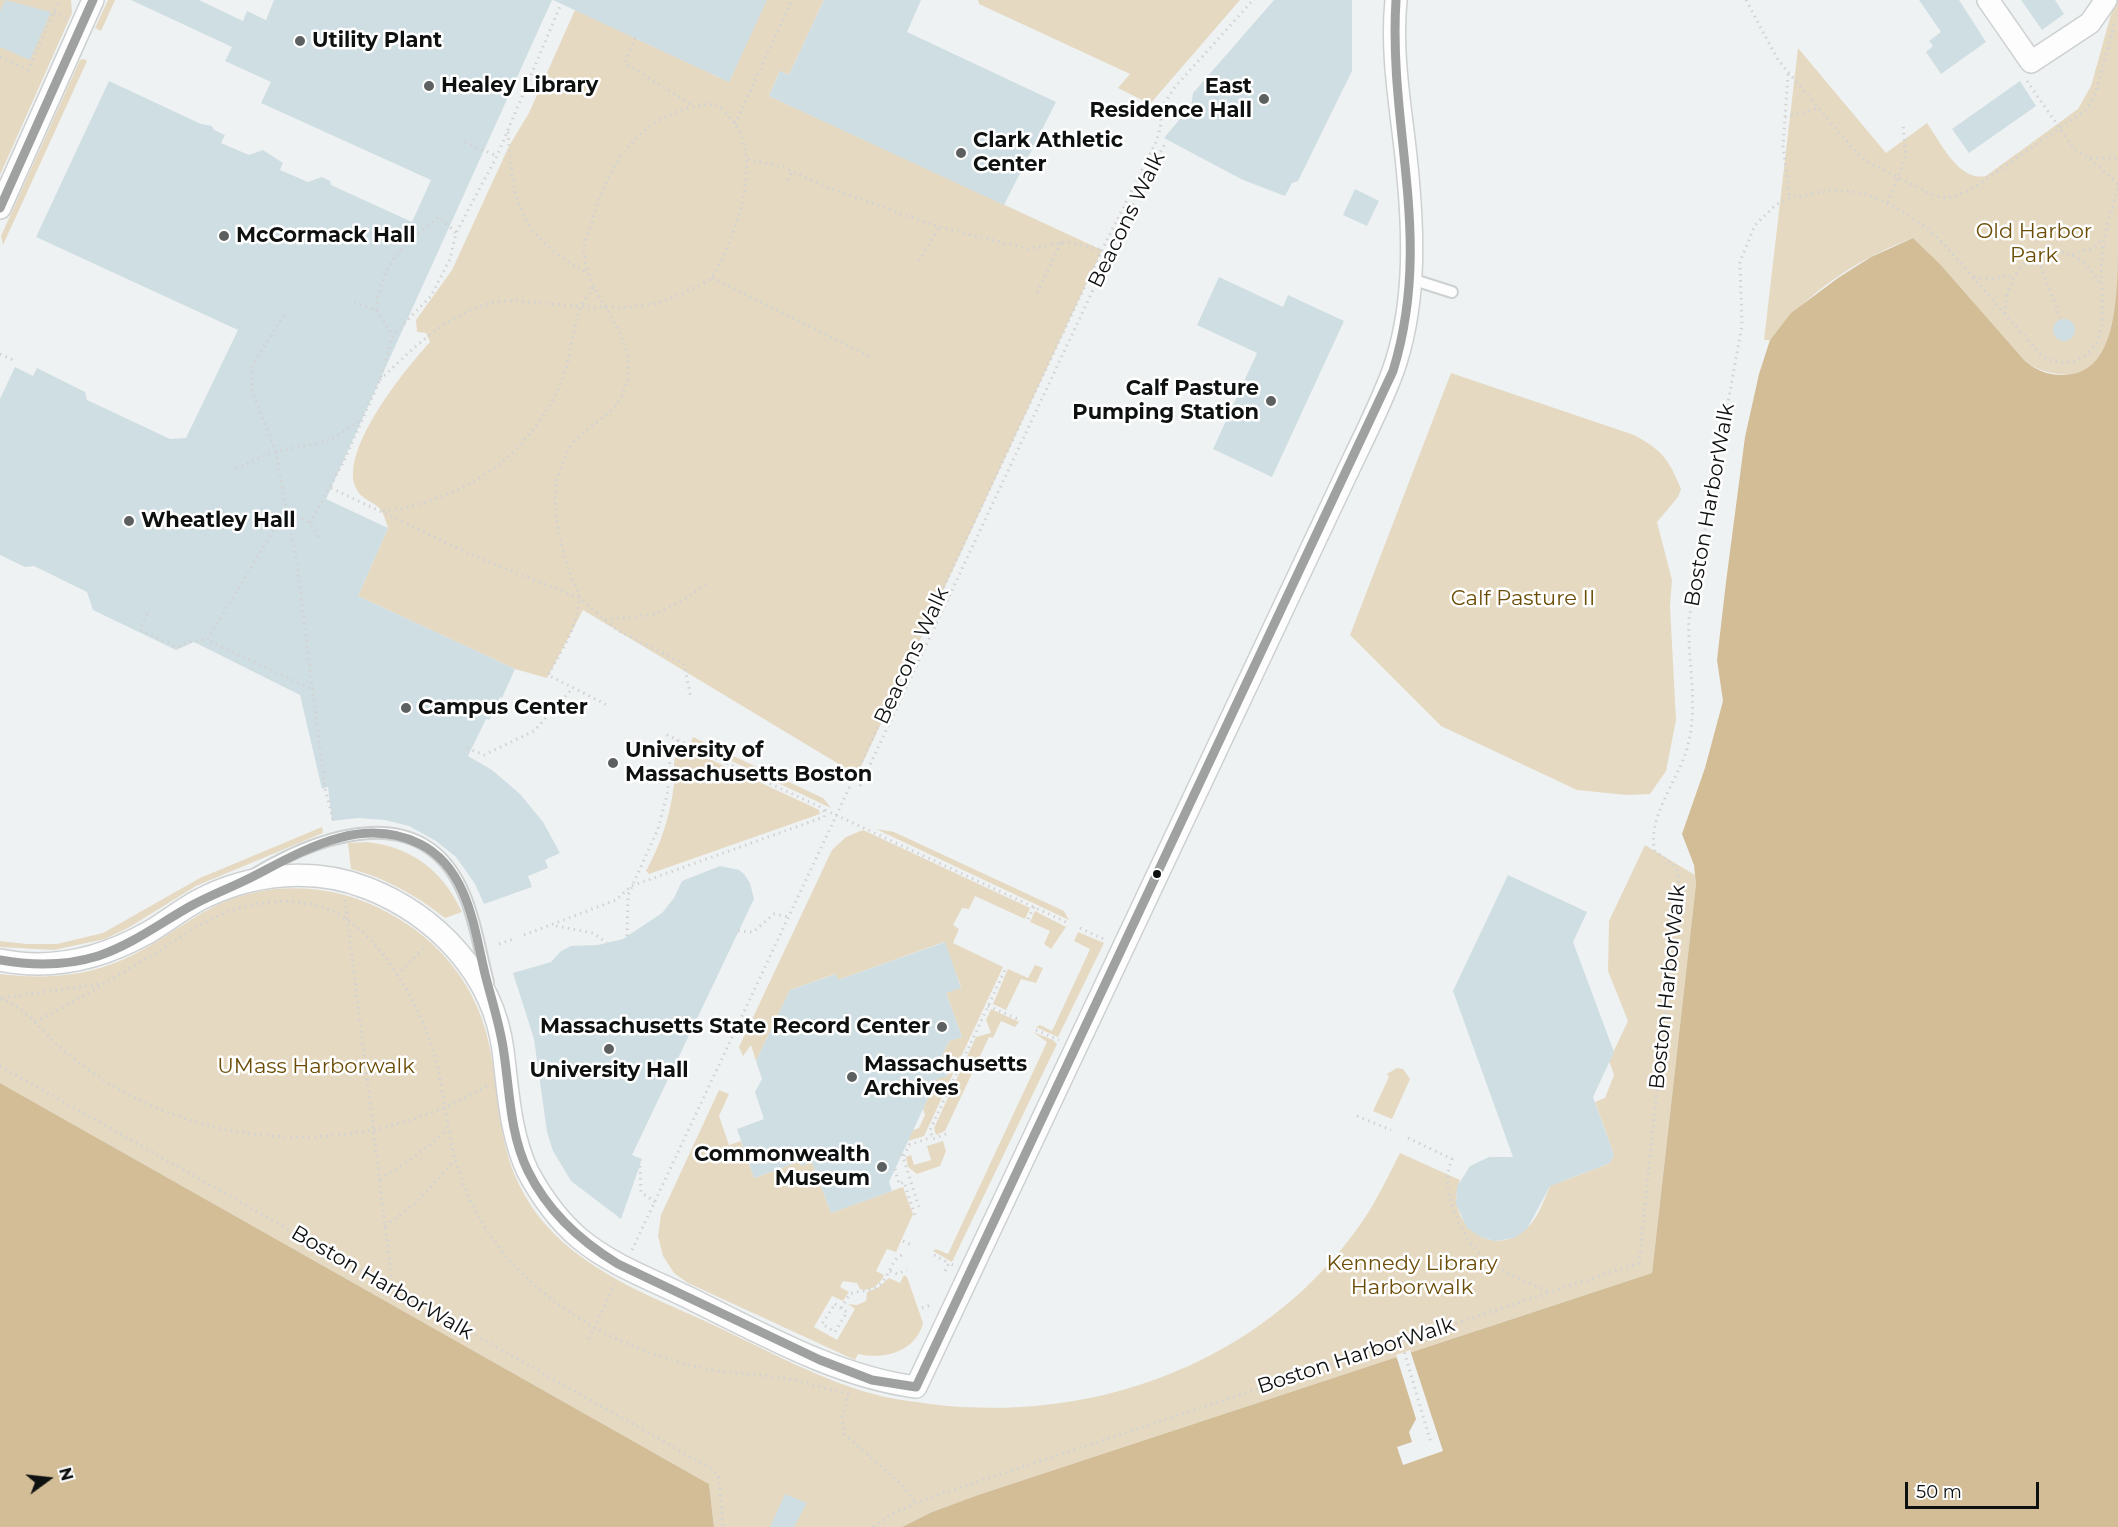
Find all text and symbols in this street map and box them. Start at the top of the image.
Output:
place label: Utility Plant [312,28,442,54]
marker: Utility Plant [293,34,307,48]
place label: Healey Library [441,73,598,99]
place label: East Residence Hall [1089,74,1252,124]
marker: Healey Library [422,79,436,93]
marker: East Residence Hall [1257,92,1271,106]
place label: Clark Athletic Center [973,128,1123,178]
marker: Clark Athletic Center [954,146,968,160]
street label: Beacons Walk [1083,148,1171,292]
park label: Old Harbor Park [1976,219,2092,269]
place label: McCormack Hall [236,223,416,249]
marker: McCormack Hall [217,229,231,243]
place label: Calf Pasture Pumping Station [1072,376,1259,426]
marker: Calf Pasture Pumping Station [1264,394,1278,408]
street label: Boston HarborWalk [1680,401,1740,609]
place label: Wheatley Hall [141,508,296,534]
marker: Wheatley Hall [122,514,136,528]
street label: Beacons Walk [869,584,955,728]
park label: Calf Pasture II [1451,586,1595,612]
place label: Campus Center [418,695,588,721]
marker: Campus Center [399,701,413,715]
place label: University of Massachusetts Boston [625,738,872,788]
marker: University of Massachusetts Boston [606,756,620,770]
unlabelled marker [1151,868,1163,880]
street label: Boston HarborWalk [1645,883,1691,1091]
place label: Massachusetts State Record Center [540,1014,930,1040]
marker: Massachusetts State Record Center [935,1020,949,1034]
marker: University Hall [602,1042,616,1056]
place label: Massachusetts Archives [864,1052,1027,1102]
park label: UMass Harborwalk [217,1054,415,1080]
place label: University Hall [529,1058,689,1084]
marker: Massachusetts Archives [845,1070,859,1084]
place label: Commonwealth Museum [694,1142,870,1192]
marker: Commonwealth Museum [875,1160,889,1174]
street label: Boston HarborWalk [287,1221,477,1345]
park label: Kennedy Library Harborwalk [1326,1251,1498,1301]
street label: Boston HarborWalk [1254,1312,1458,1400]
north arrow [18,1449,78,1509]
text: N [55,1466,77,1483]
scale bar [1908,1470,2042,1508]
text: 50 m [1916,1481,1962,1503]

